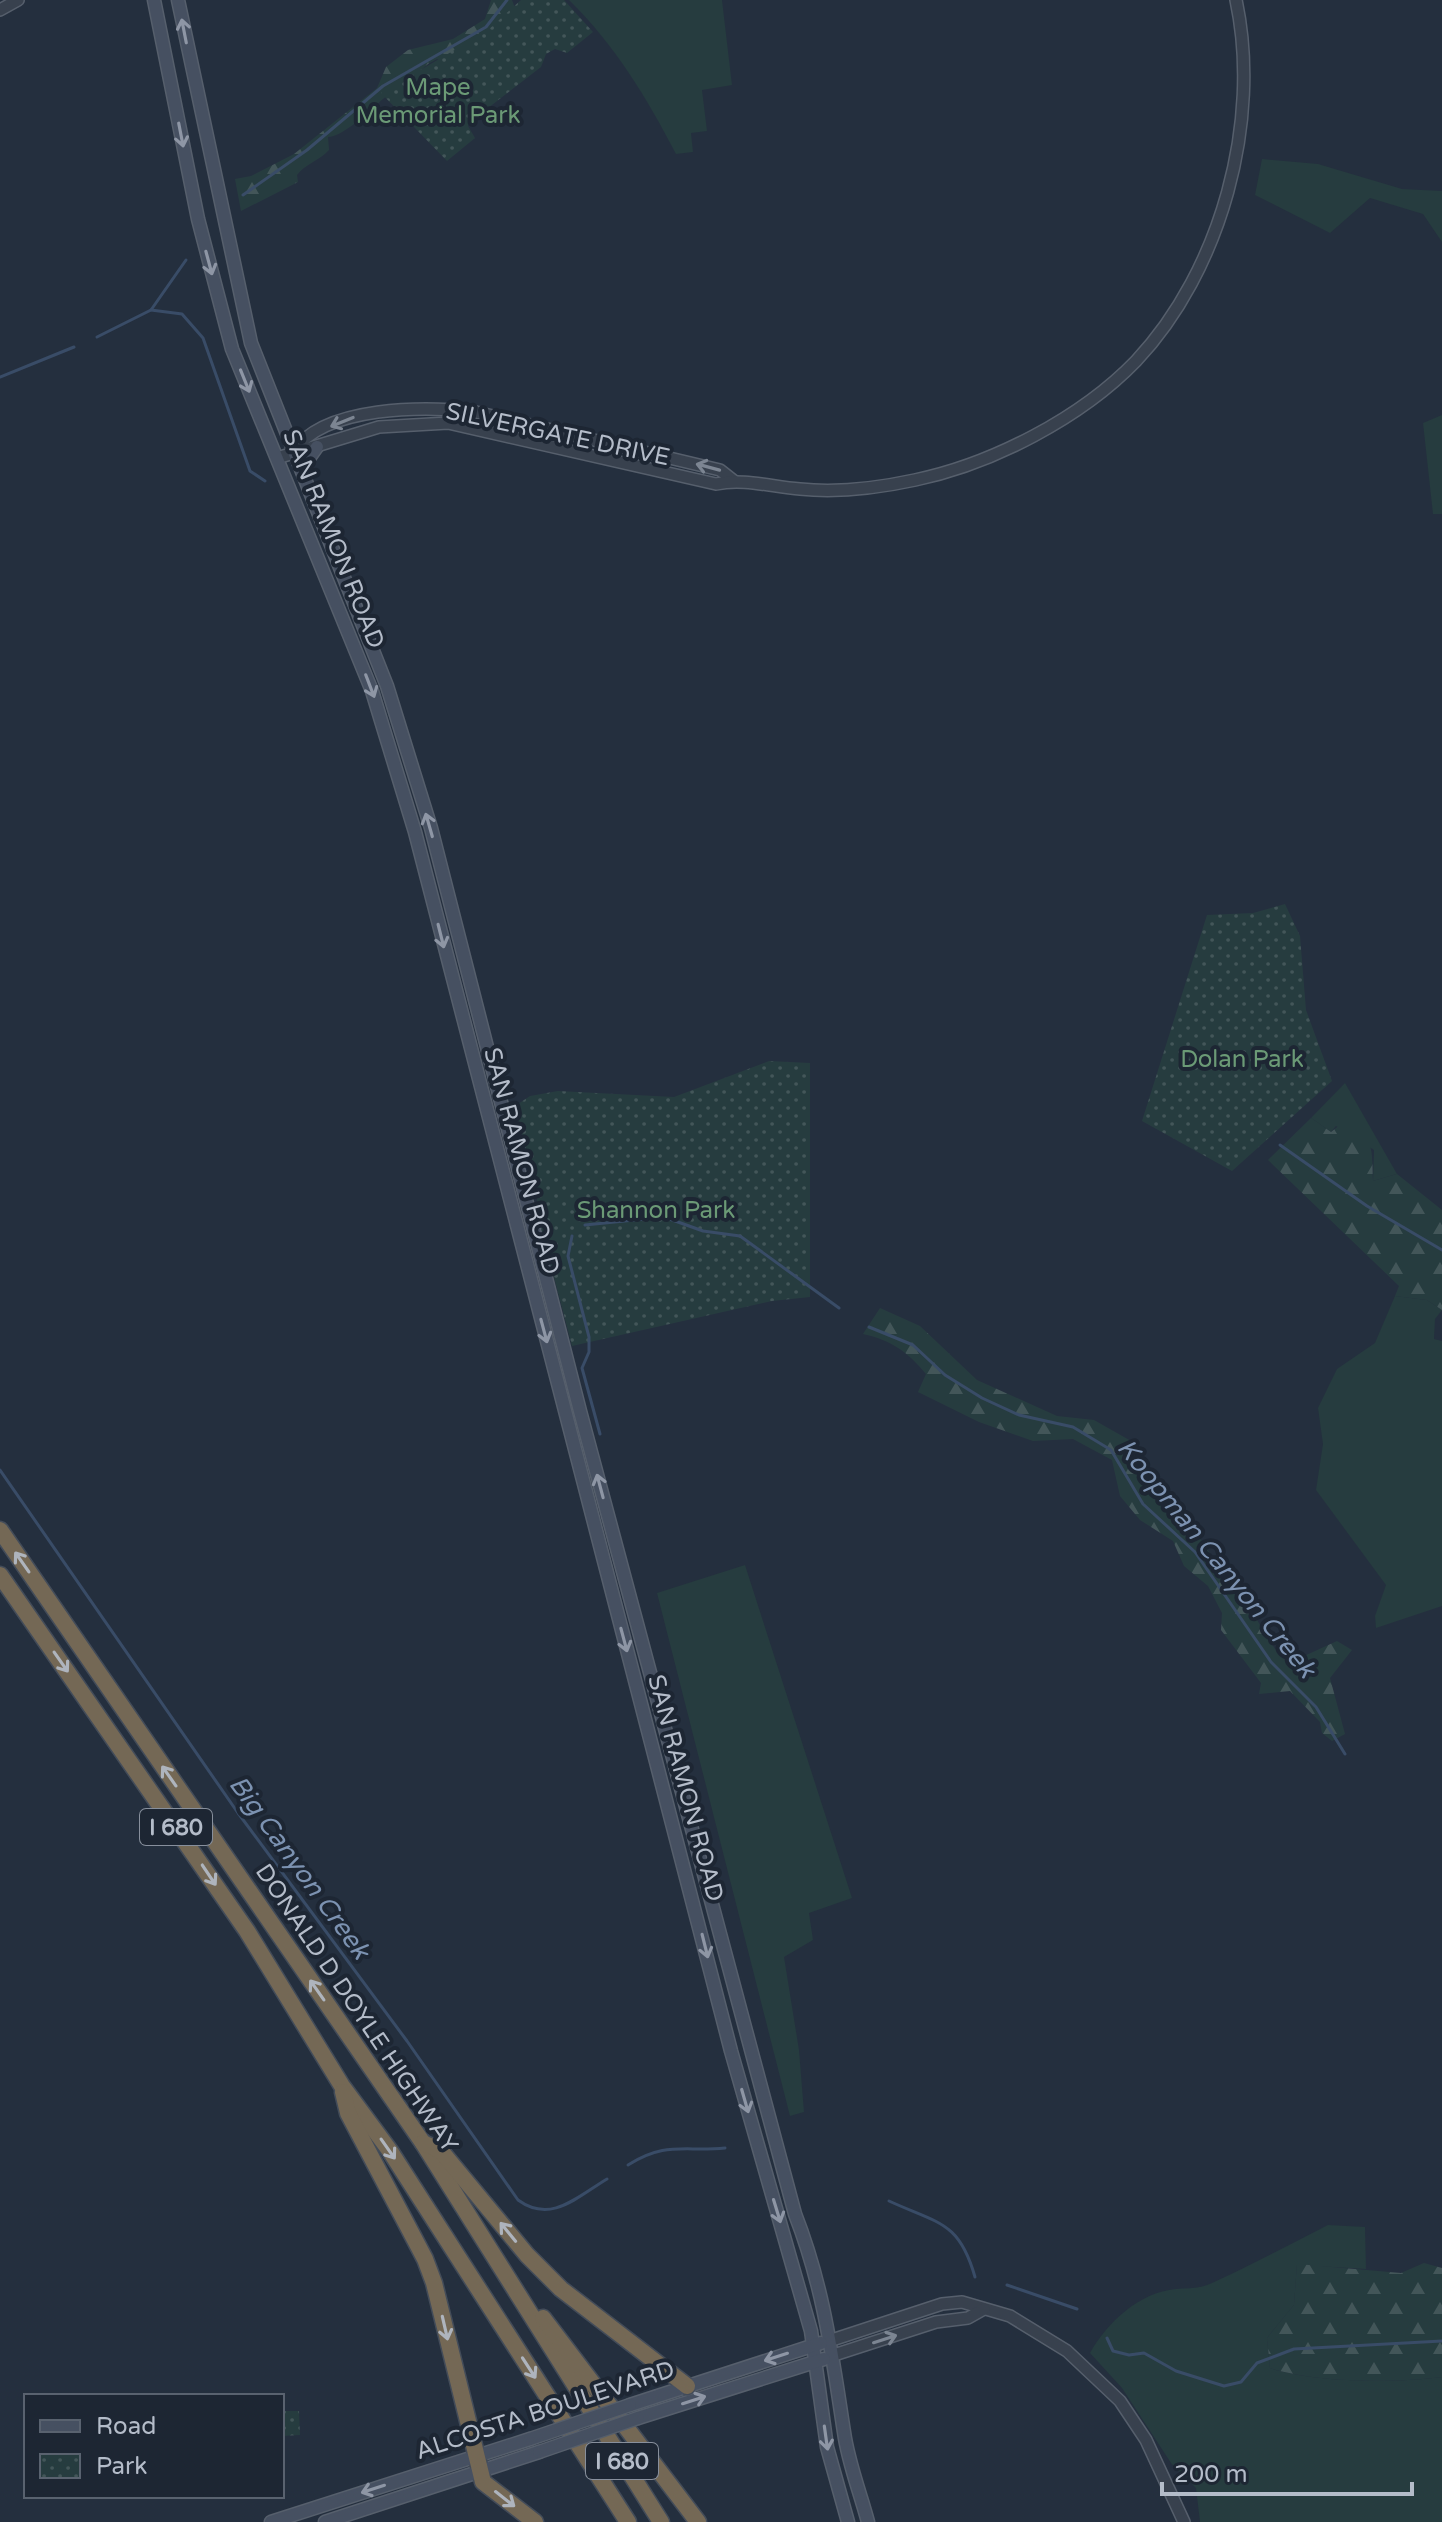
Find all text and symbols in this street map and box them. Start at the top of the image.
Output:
one-way arrow [176,19,191,44]
park label: Mape Memorial Park [355,73,521,130]
one-way arrow [175,122,190,147]
one-way arrow [202,250,217,276]
one-way arrow [239,368,253,393]
street label: SILVERGATE DRIVE [443,397,672,472]
one-way arrow [330,416,355,431]
street label: SAN RAMON ROAD [276,425,391,653]
one-way arrow [695,459,721,474]
one-way arrow [364,673,378,698]
one-way arrow [421,812,436,838]
one-way arrow [434,923,449,948]
street label: SAN RAMON ROAD [477,1045,566,1278]
park label: Dolan Park [1180,1045,1304,1074]
park label: Shannon Park [577,1196,735,1225]
one-way arrow [538,1318,553,1344]
water label: Koopman Canyon Creek [1111,1433,1324,1685]
one-way arrow [592,1473,607,1499]
one-way arrow [14,1551,30,1573]
one-way arrow [617,1627,632,1653]
one-way arrow [52,1651,69,1672]
street label: SAN RAMON ROAD [641,1672,730,1905]
one-way arrow [161,1765,177,1788]
water label: Big Canyon Creek [223,1770,378,1966]
road number: I 680 [140,1809,212,1845]
street label: DONALD D DOYLE HIGHWAY [249,1858,464,2158]
one-way arrow [201,1864,217,1886]
one-way arrow [699,1932,714,1958]
one-way arrow [309,1980,325,2002]
one-way arrow [738,2087,753,2113]
one-way arrow [379,2138,396,2159]
one-way arrow [770,2198,785,2224]
one-way arrow [499,2223,517,2243]
one-way arrow [438,2315,453,2340]
one-way arrow [873,2330,898,2345]
one-way arrow [763,2351,788,2366]
street label: ALCOSTA BOULEVARD [412,2355,678,2466]
one-way arrow [520,2356,537,2378]
one-way arrow [681,2392,706,2407]
legend [24,2394,284,2498]
text: Road [96,2412,156,2441]
one-way arrow [819,2424,834,2451]
road number: I 680 [586,2443,658,2479]
scale bar [1162,2446,1412,2496]
text: Park [96,2452,147,2481]
text: 200 m [1174,2460,1248,2489]
one-way arrow [361,2482,387,2497]
one-way arrow [494,2490,515,2507]

